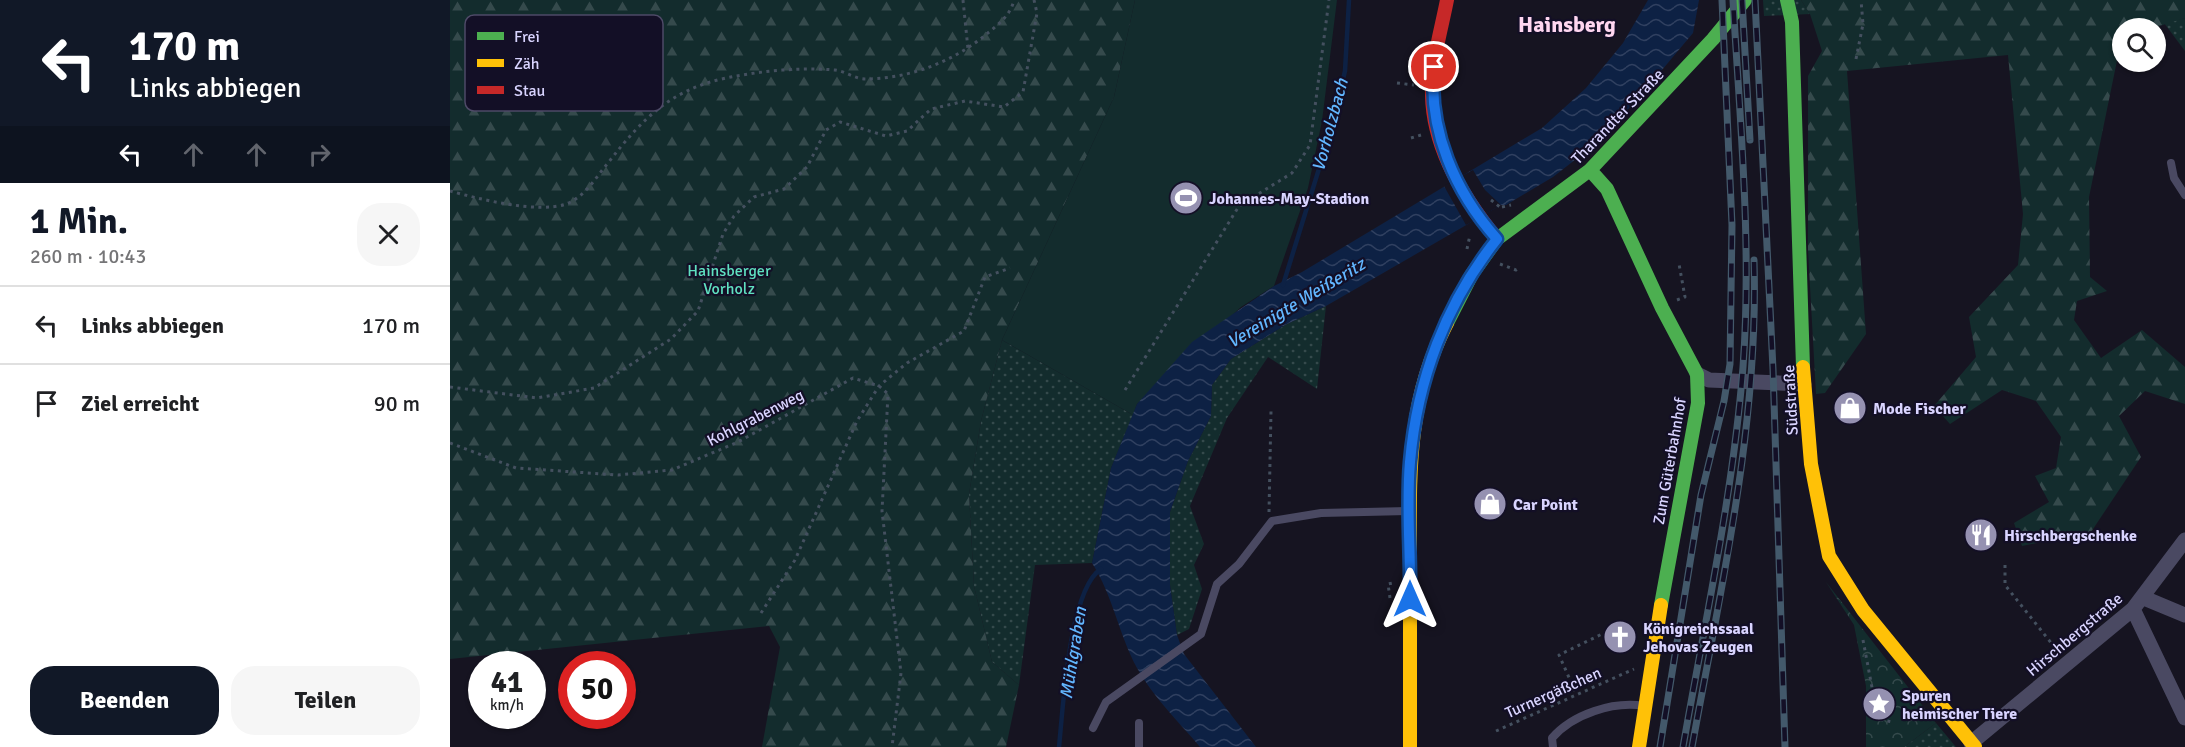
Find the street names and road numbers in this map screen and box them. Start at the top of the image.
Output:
street label: Tharandter Straße [1567,65,1668,169]
street label: Südstraße [1779,364,1803,436]
street label: Kohlgrabenweg [704,385,807,451]
street label: Zum Güterbahnhof [1649,396,1691,526]
street label: Hirschbergstraße [2022,589,2127,681]
street label: Turnergäßchen [1502,663,1605,723]

